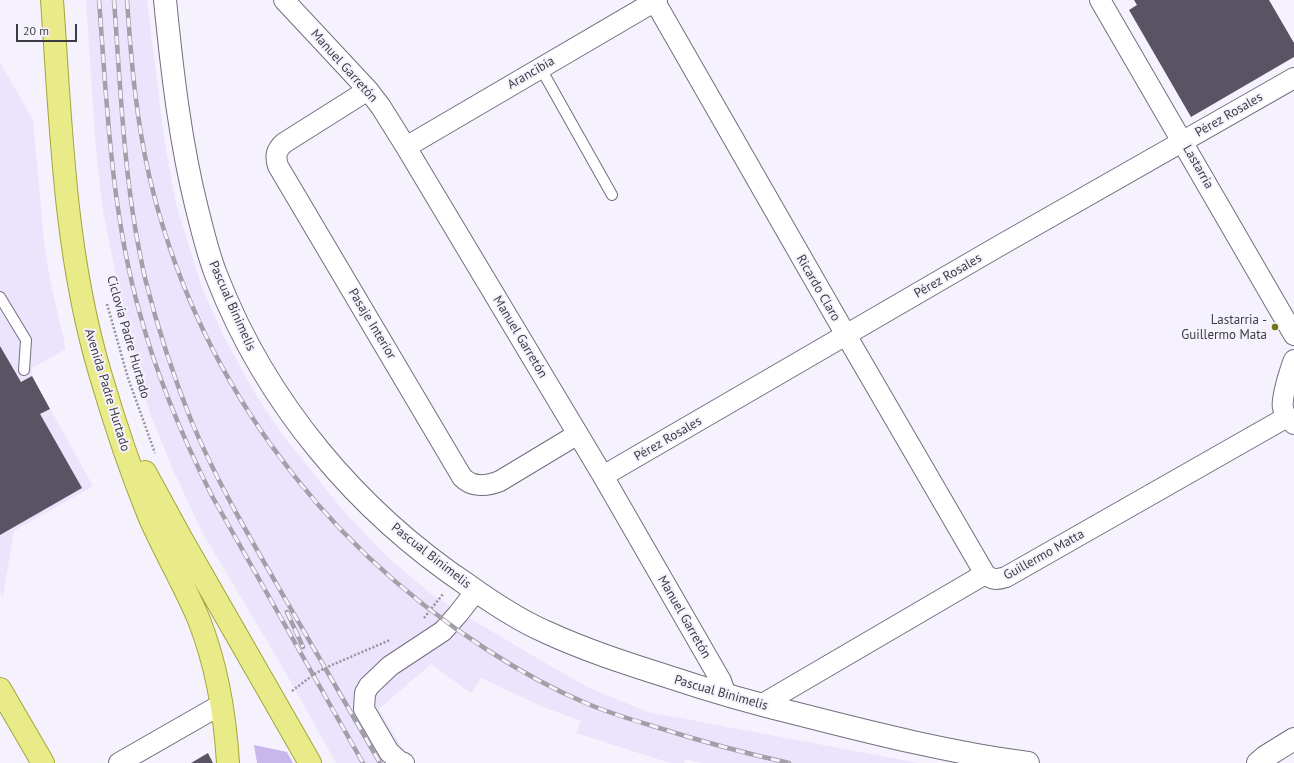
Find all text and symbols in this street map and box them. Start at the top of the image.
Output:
scale bar [18,16,79,42]
text: 20 m [23,23,49,38]
street label: Manuel Garretón [307,26,381,106]
street label: Arancibia [505,53,557,93]
street label: Pérez Rosales [1192,89,1266,141]
street label: Lastarria [1179,142,1217,192]
street label: Pérez Rosales [911,250,985,302]
street label: Ricardo Claro [793,252,843,324]
street label: Pascual Binimelis [205,259,259,353]
street label: Ciclovía Padre Hurtado [103,274,153,400]
street label: Pasaje Interior [345,286,399,362]
street label: Manuel Garretón [489,293,551,381]
place label: Lastarria - Guillermo Mata [1181,312,1267,343]
marker: Lastarria - Guillermo Mata [1270,322,1280,332]
street label: Avenida Padre Hurtado [81,327,133,453]
street label: Pérez Rosales [631,413,705,465]
street label: Pascual Binimelis [388,520,474,592]
street label: Guillermo Matta [1001,526,1087,584]
street label: Manuel Garretón [654,573,714,661]
street label: Pascual Binimelis [672,672,770,714]

